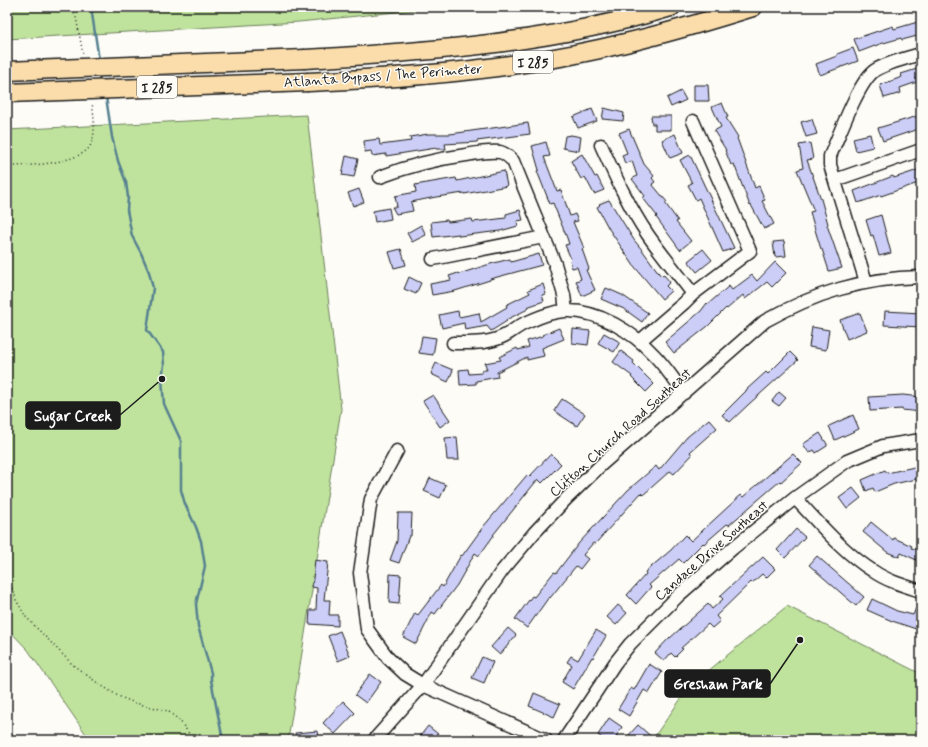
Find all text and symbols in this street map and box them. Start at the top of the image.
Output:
road number: I 285 [513,51,553,73]
street label: Atlanta Bypass / The Perimeter [283,60,483,92]
road number: I 285 [137,76,177,98]
street label: Clifton Church Road Southeast [546,364,695,501]
callout: Sugar Creek [26,402,120,429]
text: Sugar Creek [34,407,113,429]
street label: Candace Drive Southeast [651,496,772,605]
callout: Gresham Park [665,670,770,697]
text: Gresham Park [673,675,763,695]

